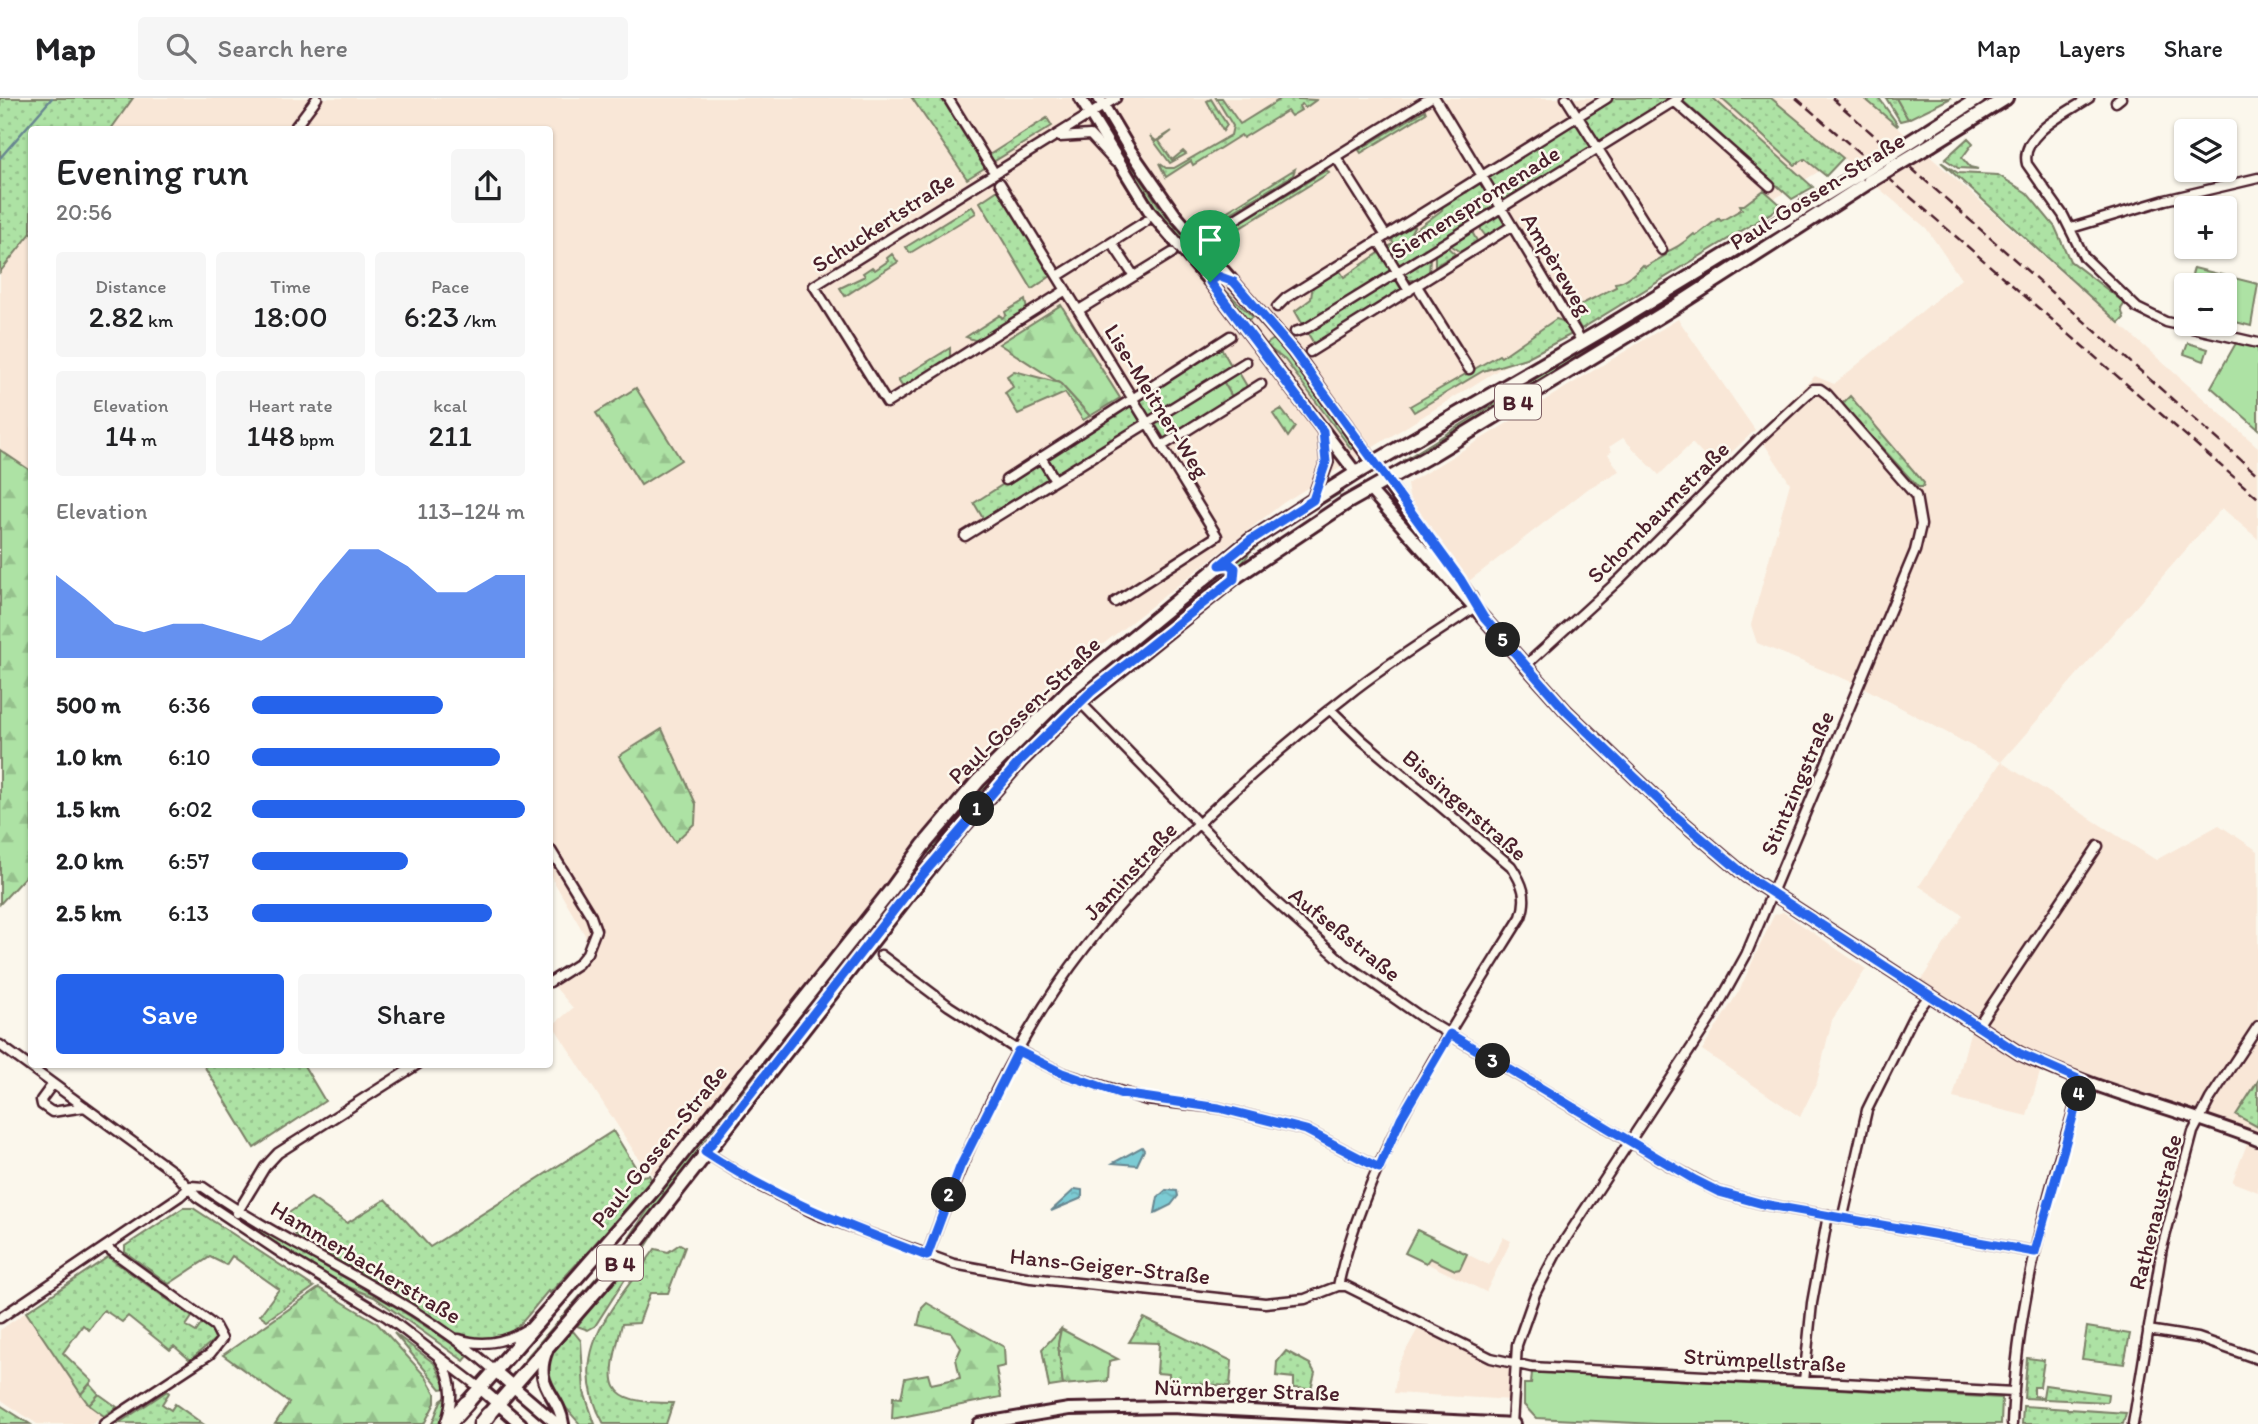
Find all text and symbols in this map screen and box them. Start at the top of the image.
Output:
search box [138,17,628,80]
text: Map [35,29,96,68]
icon: search [162,29,200,67]
text: Search here [218,32,348,64]
text: Map [1977,34,2021,63]
text: Layers [2059,34,2126,63]
text: Share [2164,34,2223,63]
map controls [2174,119,2237,336]
button: layers [2174,119,2237,182]
street label: Paul-Gossen-Straße [1724,126,1910,256]
street label: Siemenspromenade [1385,139,1565,265]
text: Evening run [56,149,249,195]
button: share [451,149,525,223]
street label: Schuckertstraße [807,166,959,278]
button: + [2174,196,2237,259]
text: 20:56 [56,198,112,226]
street label: Ampèreweg [1515,208,1599,321]
pin [1180,210,1240,282]
icon: arrive [1191,221,1229,259]
button: − [2174,273,2237,336]
text: Distance [95,275,166,298]
text: Time [270,275,311,298]
text: Pace [431,275,469,298]
text: 2.82 [88,298,144,335]
text: 18:00 [253,298,328,335]
text: 6:23 [404,298,459,335]
text: km [144,309,173,332]
text: /km [459,309,497,332]
street label: Lise-Meitner-Weg [1098,319,1216,484]
road number: B 4 [1495,384,1541,420]
text: Elevation [93,394,169,417]
text: Heart rate [248,394,333,417]
text: kcal [433,394,467,417]
text: 14 [105,417,137,454]
text: 148 [247,417,295,454]
text: 211 [428,417,472,454]
text: m [137,428,157,451]
text: bpm [295,428,334,451]
street label: Schornbaumstraße [1581,435,1735,589]
text: Elevation [56,497,147,525]
text: 113–124 m [417,497,525,525]
pin: 5 [1486,622,1520,658]
text: 5 [1498,628,1507,651]
street label: Paul-Gossen-Straße [942,630,1106,790]
text: 500 m [56,691,121,719]
text: 6:36 [168,691,211,719]
street label: Stintzingstraße [1754,707,1840,859]
text: 1.0 km [56,743,122,771]
text: 6:10 [168,743,211,771]
street label: Bissingerstraße [1397,743,1533,867]
pin: 1 [960,792,995,826]
text: 1.5 km [56,795,120,823]
text: 6:02 [168,795,212,823]
text: 1 [972,797,981,820]
street label: Jaminstraße [1077,816,1183,926]
text: 2.0 km [56,847,124,875]
text: 6:57 [168,847,209,875]
street label: Aufseßstraße [1283,880,1407,988]
text: 2.5 km [56,899,121,927]
text: 6:13 [168,899,209,927]
button: Save [56,974,284,1054]
button: Share [298,974,525,1054]
pin: 3 [1476,1044,1510,1079]
text: 3 [1487,1049,1498,1072]
street label: Paul-Gossen-Straße [585,1059,733,1233]
pin: 4 [2062,1076,2096,1112]
text: 4 [2073,1082,2084,1105]
street label: Rathenaustraße [2122,1131,2188,1293]
pin: 2 [932,1178,967,1212]
text: 2 [944,1183,954,1206]
street label: Hammerbacherstraße [266,1194,466,1330]
street label: Hans-Geiger-Straße [1008,1242,1212,1290]
road number: B 4 [597,1246,643,1280]
street label: Strümpellstraße [1683,1342,1847,1378]
street label: Nürnberger Straße [1154,1373,1340,1407]

